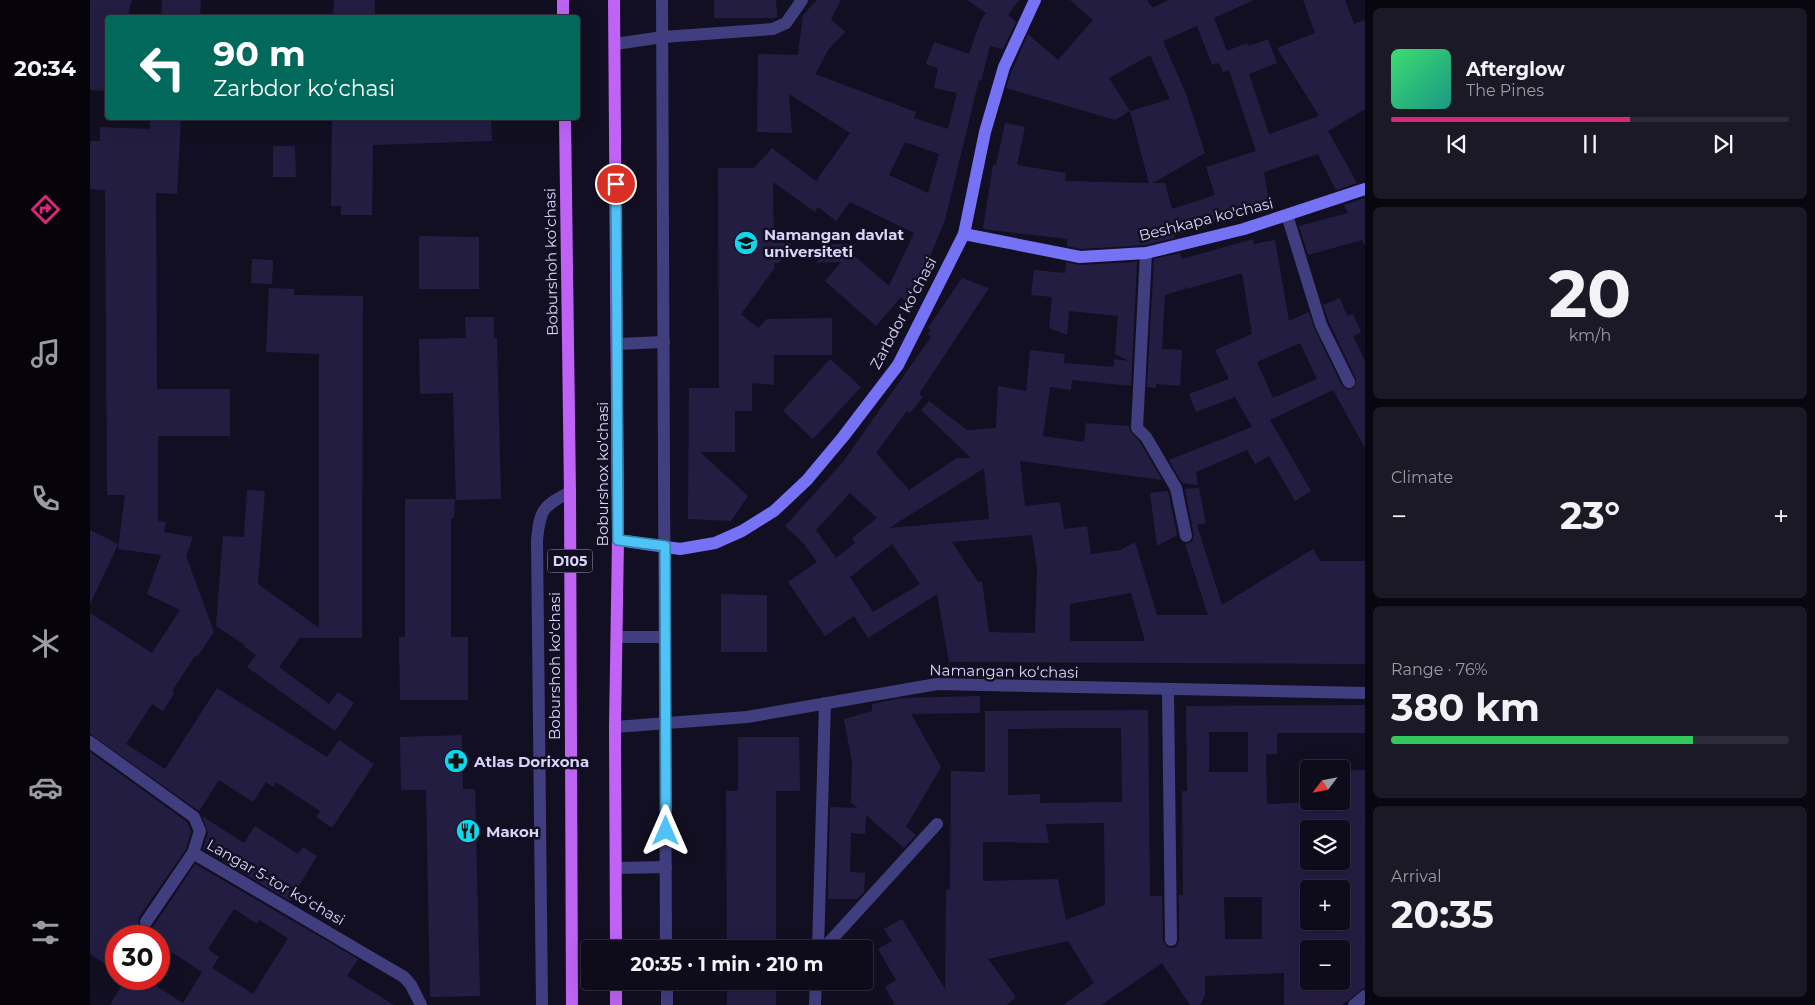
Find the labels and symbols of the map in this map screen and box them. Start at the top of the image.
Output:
pin [595,163,637,205]
street label: Boburshoh koʻchasi [540,188,562,336]
street label: Beshkapa ko'chasi [1137,193,1275,245]
place label: Namangan davlat universiteti [764,225,904,261]
school or university icon: Namangan davlat universiteti [733,230,759,256]
street label: Zarbdor koʻchasi [865,254,941,372]
street label: Boburshox ko'chasi [593,402,612,546]
road number: D105 [548,550,592,572]
street label: Boburshoh koʻchasi [545,592,564,740]
street label: Namangan koʻchasi [929,660,1079,682]
pharmacy icon: Atlas Dorixona [443,748,469,774]
place label: Atlas Dorixona [473,752,589,771]
north arrow [1300,760,1350,810]
position arrow [639,804,691,856]
restaurant icon: Макон [455,818,481,844]
place label: Макон [486,822,539,841]
street label: Langar 5-tor koʻchasi [204,835,348,929]
speed limit sign: 30 [105,925,170,990]

